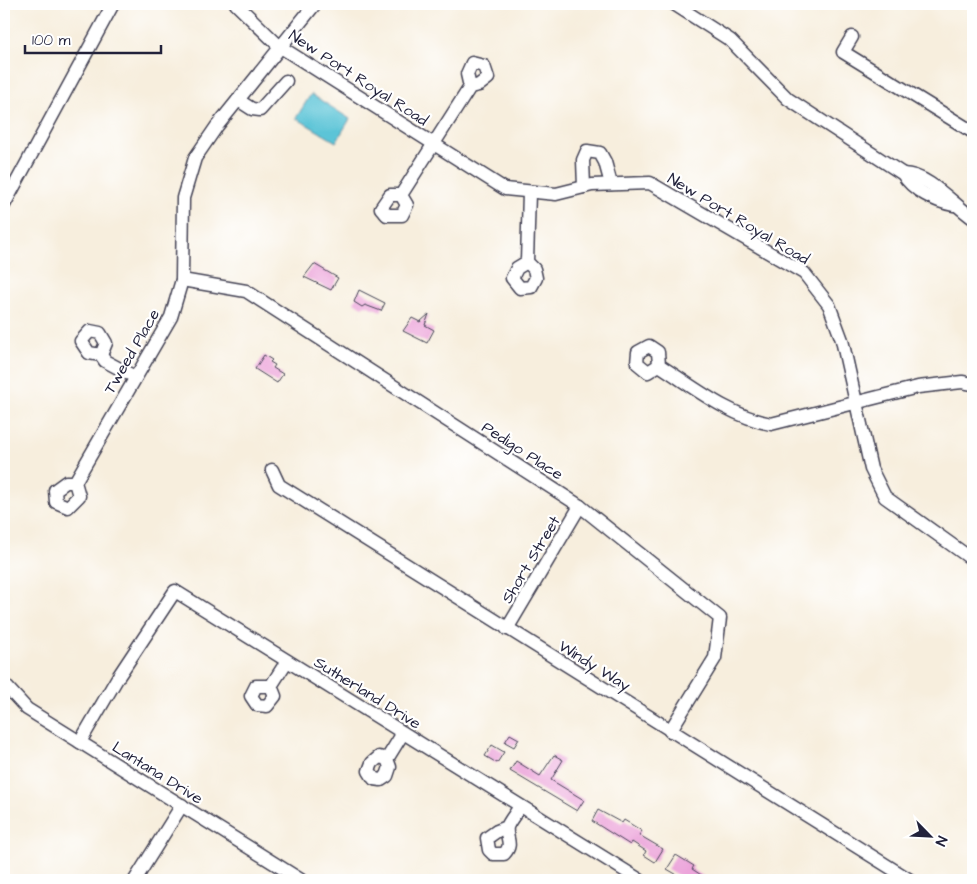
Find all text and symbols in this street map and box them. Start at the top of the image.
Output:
scale bar [25,22,161,54]
street label: New Port Royal Road [284,25,432,132]
text: 100 m [32,30,71,51]
street label: New Port Royal Road [663,168,814,271]
street label: Tweed Place [99,305,165,398]
street label: Pedigo Place [477,416,568,486]
street label: Short Street [496,511,566,607]
street label: Windy Way [554,635,635,698]
street label: Sutherland Drive [310,651,425,735]
street label: Lantana Drive [108,736,207,810]
north arrow [904,812,954,862]
text: N [930,833,952,849]

